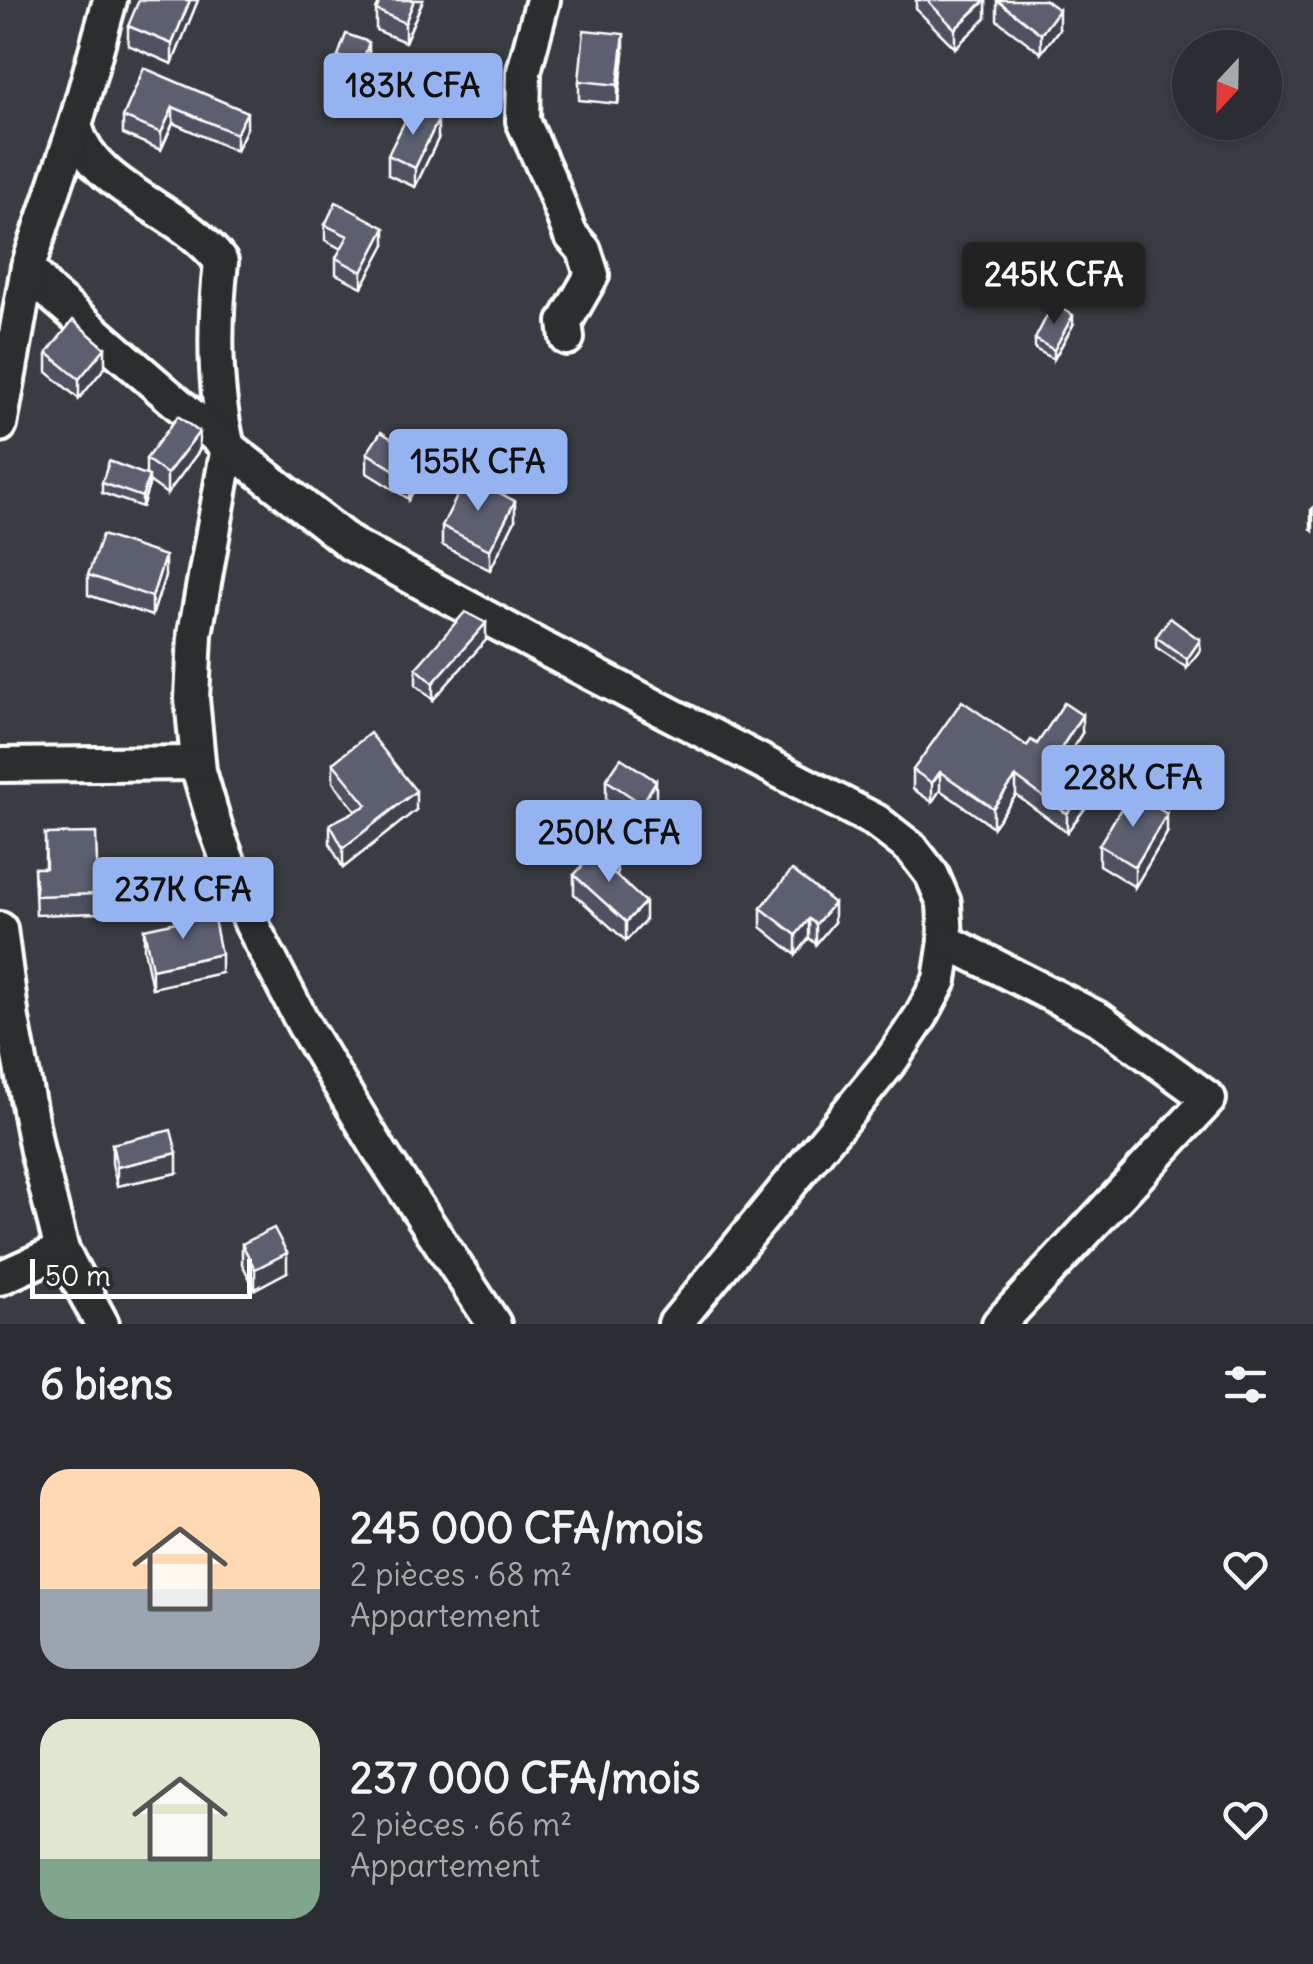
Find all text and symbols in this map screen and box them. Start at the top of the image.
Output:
north arrow [1172,30,1282,140]
map controls [1172,30,1282,140]
pin: 183K CFA [310,53,516,138]
text: 183K CFA [346,65,480,106]
pin: 245K CFA [951,242,1157,327]
text: 245K CFA [984,254,1124,295]
pin: 155K CFA [375,429,581,514]
text: 155K CFA [411,441,545,482]
pin: 228K CFA [1030,745,1236,830]
text: 228K CFA [1064,757,1202,798]
pin: 250K CFA [506,800,712,885]
text: 250K CFA [538,812,680,853]
pin: 237K CFA [80,857,286,942]
text: 237K CFA [115,869,251,910]
scale bar [30,1254,252,1298]
text: 50 m [45,1258,111,1294]
icon: filters [1218,1357,1273,1412]
text: 6 biens [40,1358,173,1410]
text: 245 000 CFA/mois [350,1502,704,1554]
icon: home [120,1509,240,1629]
icon: heart [1218,1542,1273,1597]
text: 2 pièces · 68 m² [350,1554,572,1595]
text: Appartement [350,1595,540,1636]
text: 237 000 CFA/mois [350,1752,700,1804]
icon: home [120,1759,240,1879]
icon: heart [1218,1792,1273,1847]
text: 2 pièces · 66 m² [350,1804,572,1845]
text: Appartement [350,1845,540,1886]

